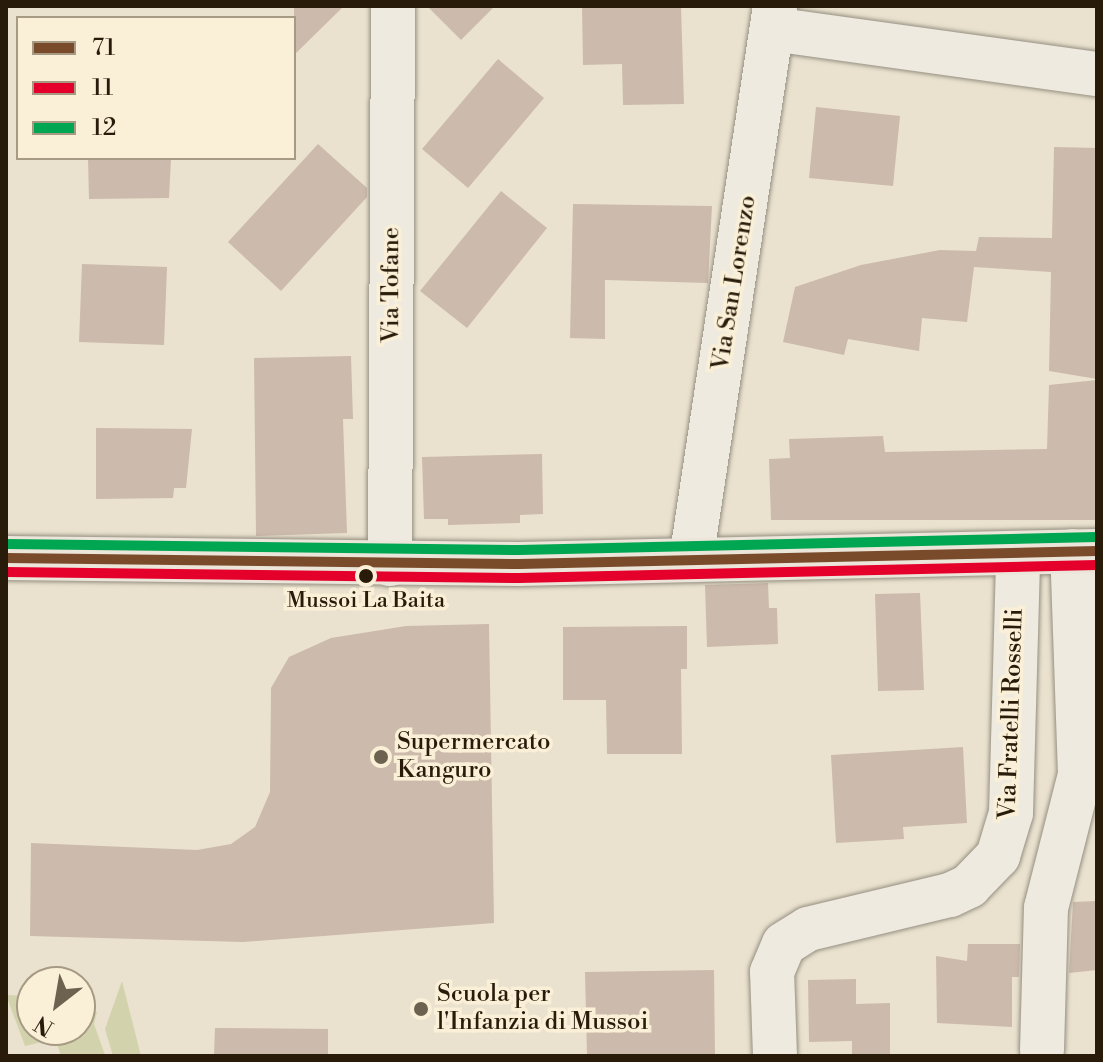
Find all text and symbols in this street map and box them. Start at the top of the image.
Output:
legend [16,16,296,160]
text: 71 [92,33,115,63]
text: 11 [92,73,113,103]
text: 12 [92,113,117,143]
street label: Via San Lorenzo [707,193,763,373]
street label: Via Tofane [378,227,406,343]
marker: Mussoi La Baita [358,568,374,584]
place label: Mussoi La Baita [287,588,445,614]
street label: Via Fratelli Rosselli [994,608,1030,820]
place label: Supermercato Kanguro [397,729,550,785]
marker: Supermercato Kanguro [372,748,390,766]
north arrow [16,966,96,1046]
place label: Scuola per l'Infanzia di Mussoi [437,981,648,1037]
marker: Scuola per l'Infanzia di Mussoi [412,1000,430,1018]
text: N [30,1009,59,1041]

